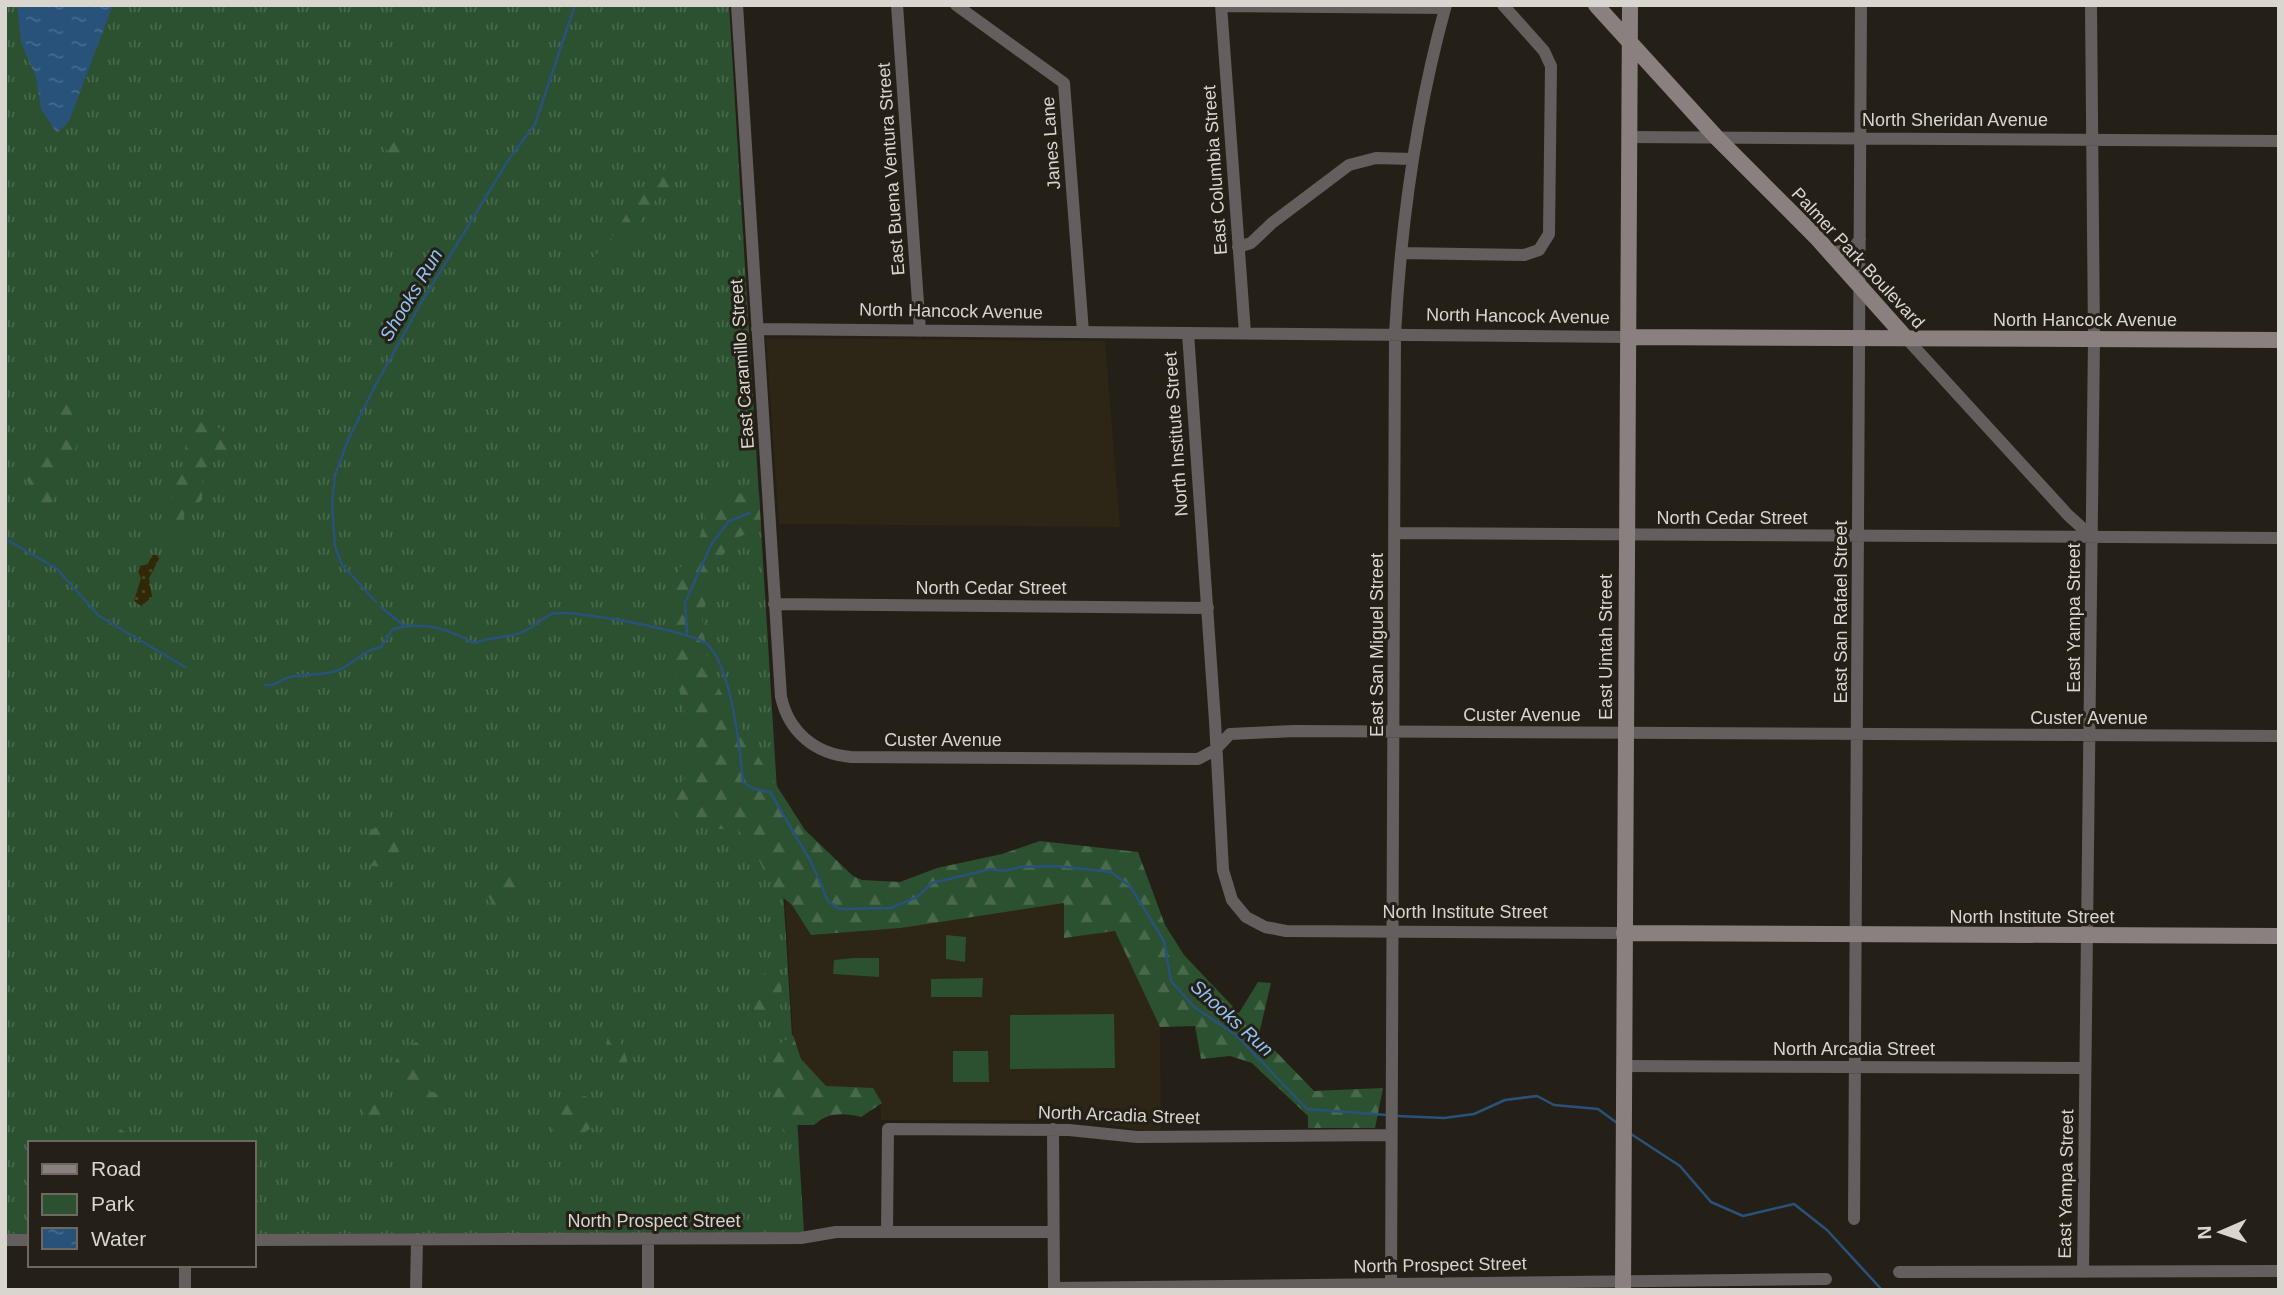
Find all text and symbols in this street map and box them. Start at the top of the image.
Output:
street label: East Buena Ventura Street [874,62,908,276]
street label: East Columbia Street [1199,84,1231,256]
street label: Janes Lane [1038,96,1064,190]
street label: North Sheridan Avenue [1862,110,2048,130]
street label: Palmer Park Boulevard [1788,183,1928,333]
water label: Shooks Run [375,245,447,345]
street label: East Caramillo Street [726,278,758,450]
street label: North Hancock Avenue [859,299,1043,323]
street label: North Hancock Avenue [1426,304,1610,328]
street label: North Hancock Avenue [1993,310,2177,330]
street label: North Institute Street [1160,351,1192,517]
street label: North Cedar Street [1656,508,1808,528]
street label: East San Rafael Street [1831,520,1851,704]
street label: East Yampa Street [2064,543,2084,693]
street label: East San Miguel Street [1367,553,1387,737]
street label: East Uintah Street [1596,574,1616,720]
street label: North Cedar Street [915,578,1067,598]
street label: Custer Avenue [1463,705,1581,725]
street label: Custer Avenue [2030,708,2148,728]
street label: Custer Avenue [884,730,1002,750]
street label: North Institute Street [1382,902,1548,922]
street label: North Institute Street [1949,907,2115,927]
water label: Shooks Run [1187,976,1277,1060]
street label: North Arcadia Street [1773,1039,1935,1059]
street label: North Arcadia Street [1038,1102,1200,1128]
street label: East Yampa Street [2055,1109,2077,1259]
legend [28,1141,256,1267]
text: Road [91,1157,141,1180]
text: Park [91,1192,135,1215]
north arrow [2186,1197,2256,1267]
street label: North Prospect Street [567,1211,741,1231]
text: N [2194,1225,2215,1240]
text: Water [91,1227,146,1250]
street label: North Prospect Street [1353,1253,1527,1277]

